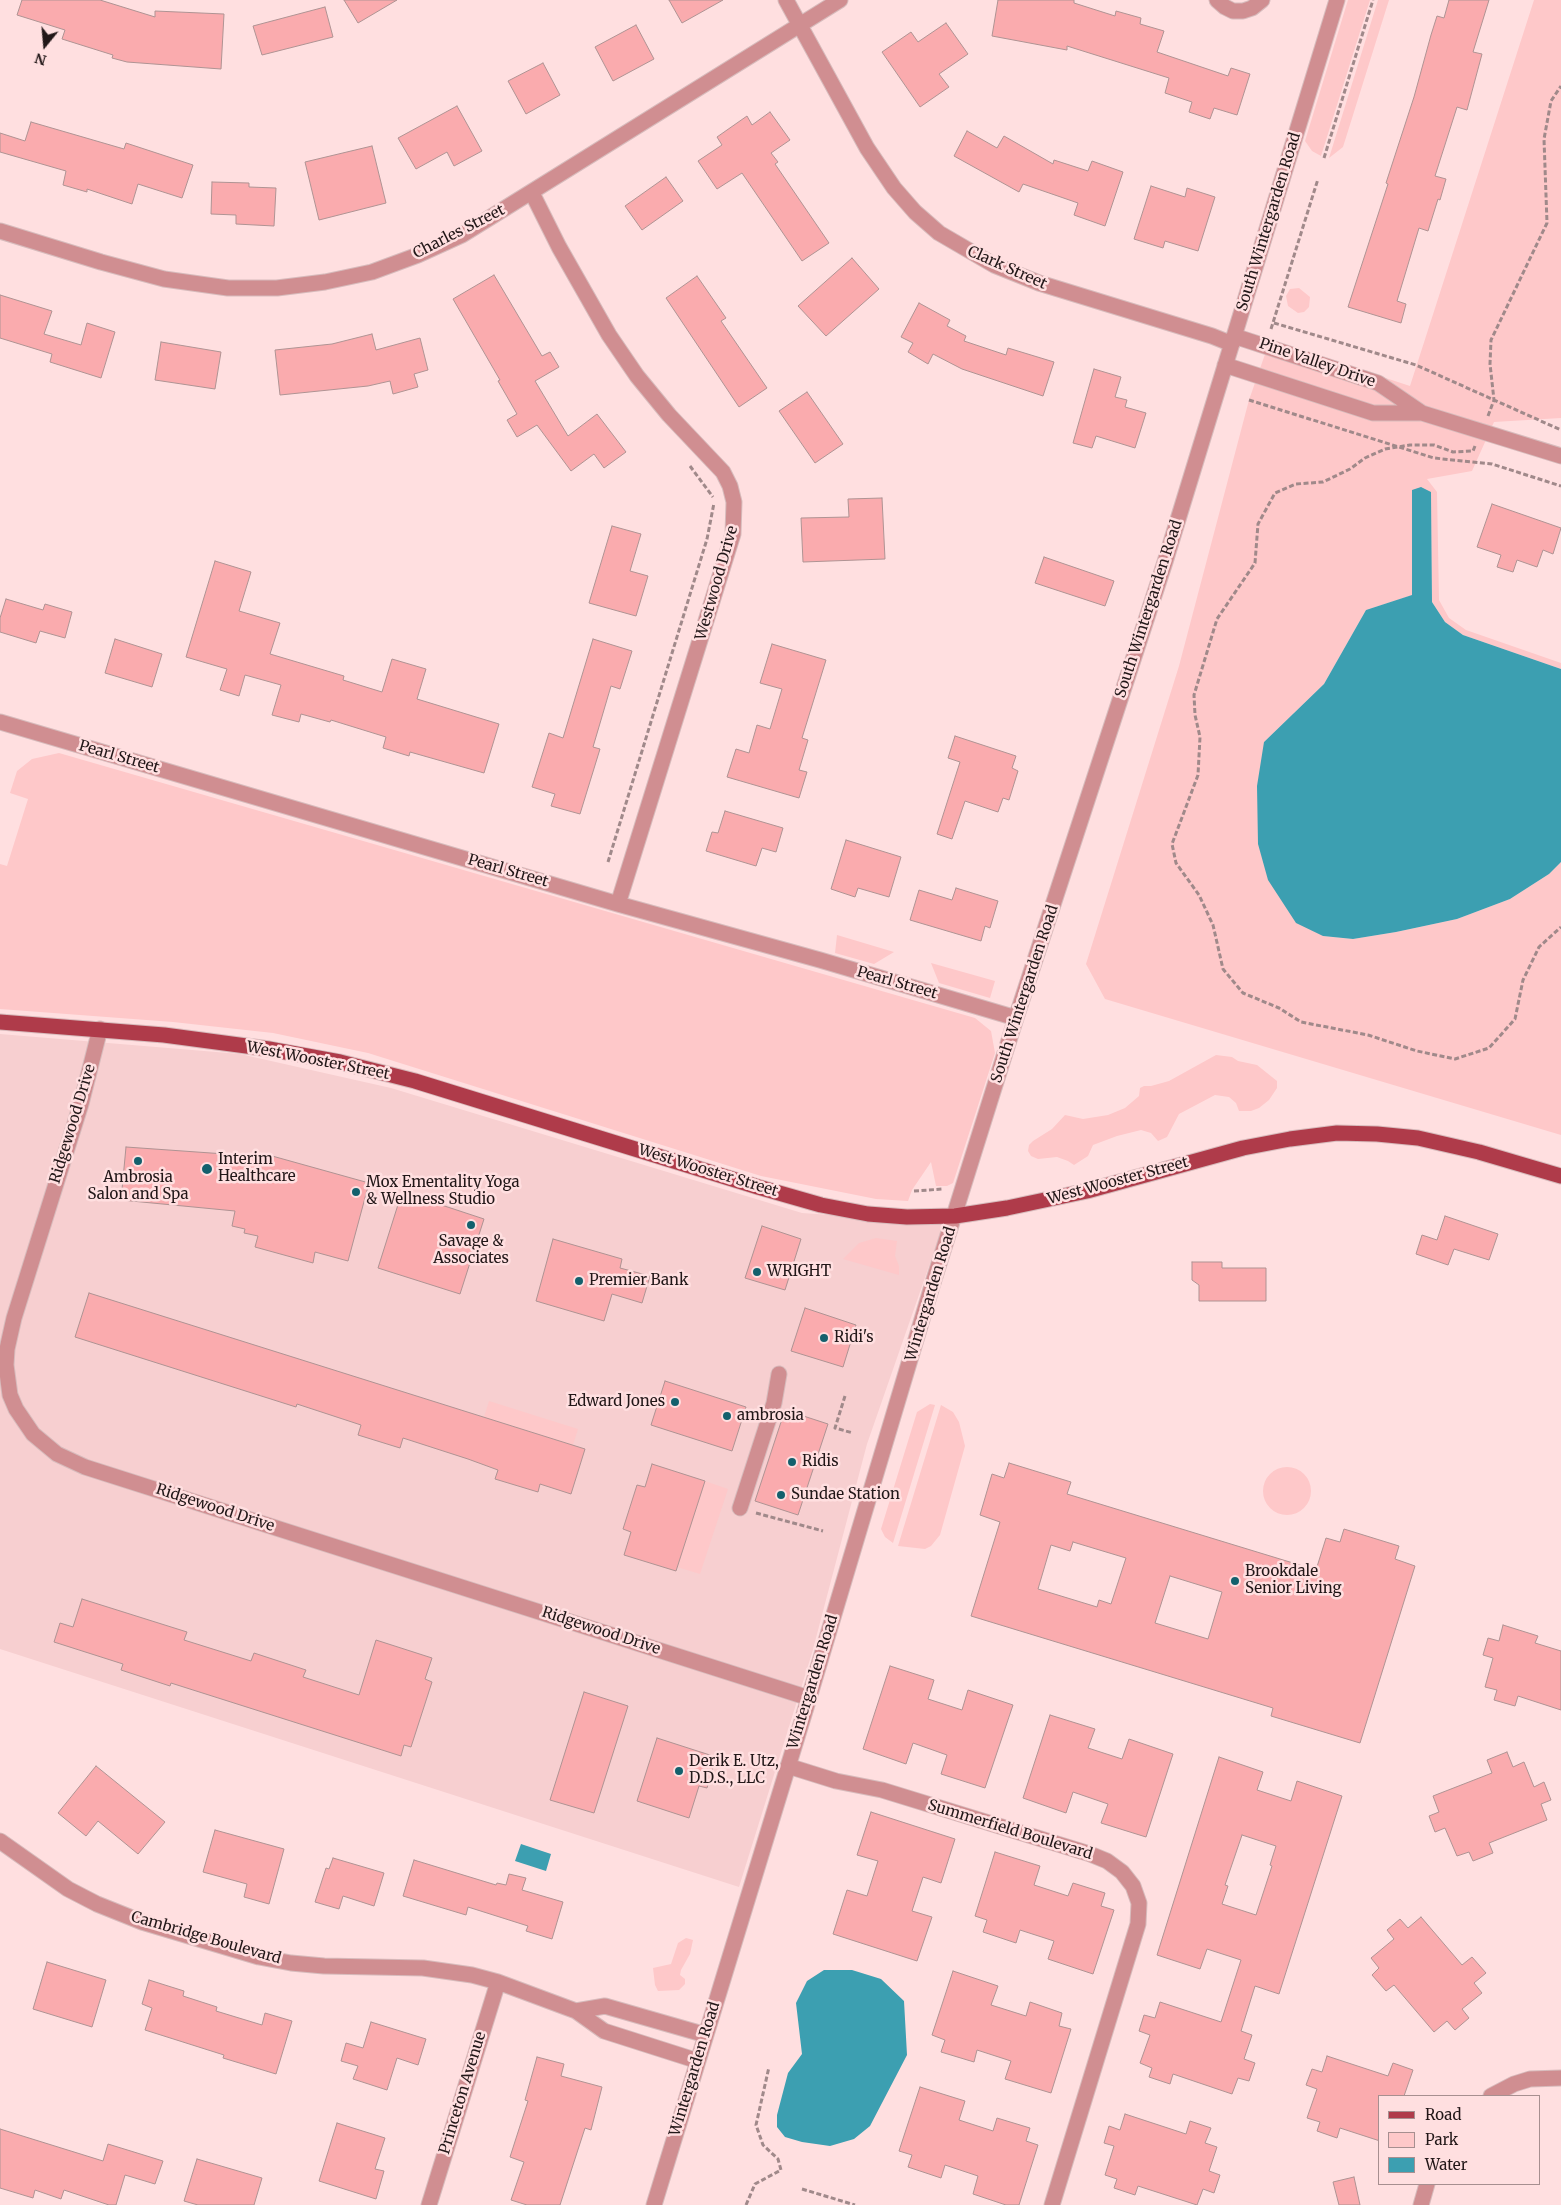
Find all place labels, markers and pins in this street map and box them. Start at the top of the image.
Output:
place label: Interim Healthcare [218,1151,296,1186]
marker: Ambrosia Salon and Spa [132,1155,144,1167]
marker: Interim Healthcare [200,1162,214,1176]
place label: Ambrosia Salon and Spa [88,1169,188,1204]
place label: Mox Ementality Yoga & Wellness Studio [366,1174,520,1209]
marker: Mox Ementality Yoga & Wellness Studio [350,1186,362,1198]
marker: Savage & Associates [465,1219,477,1231]
place label: Savage & Associates [433,1233,509,1268]
place label: WRIGHT [767,1263,831,1281]
marker: WRIGHT [751,1266,763,1278]
place label: Premier Bank [589,1272,689,1290]
marker: Premier Bank [573,1275,585,1287]
place label: Ridi's [834,1329,874,1347]
marker: Ridi's [818,1332,830,1344]
place label: Edward Jones [568,1393,665,1411]
marker: Edward Jones [669,1396,681,1408]
place label: ambrosia [737,1407,804,1425]
marker: ambrosia [721,1410,733,1422]
place label: Ridis [802,1453,839,1471]
marker: Ridis [786,1456,798,1468]
place label: Sundae Station [791,1486,900,1504]
marker: Sundae Station [775,1489,787,1501]
place label: Brookdale Senior Living [1245,1563,1342,1598]
marker: Brookdale Senior Living [1229,1575,1241,1587]
place label: Derik E. Utz, D.D.S., LLC [689,1753,779,1788]
marker: Derik E. Utz, D.D.S., LLC [673,1765,685,1777]

